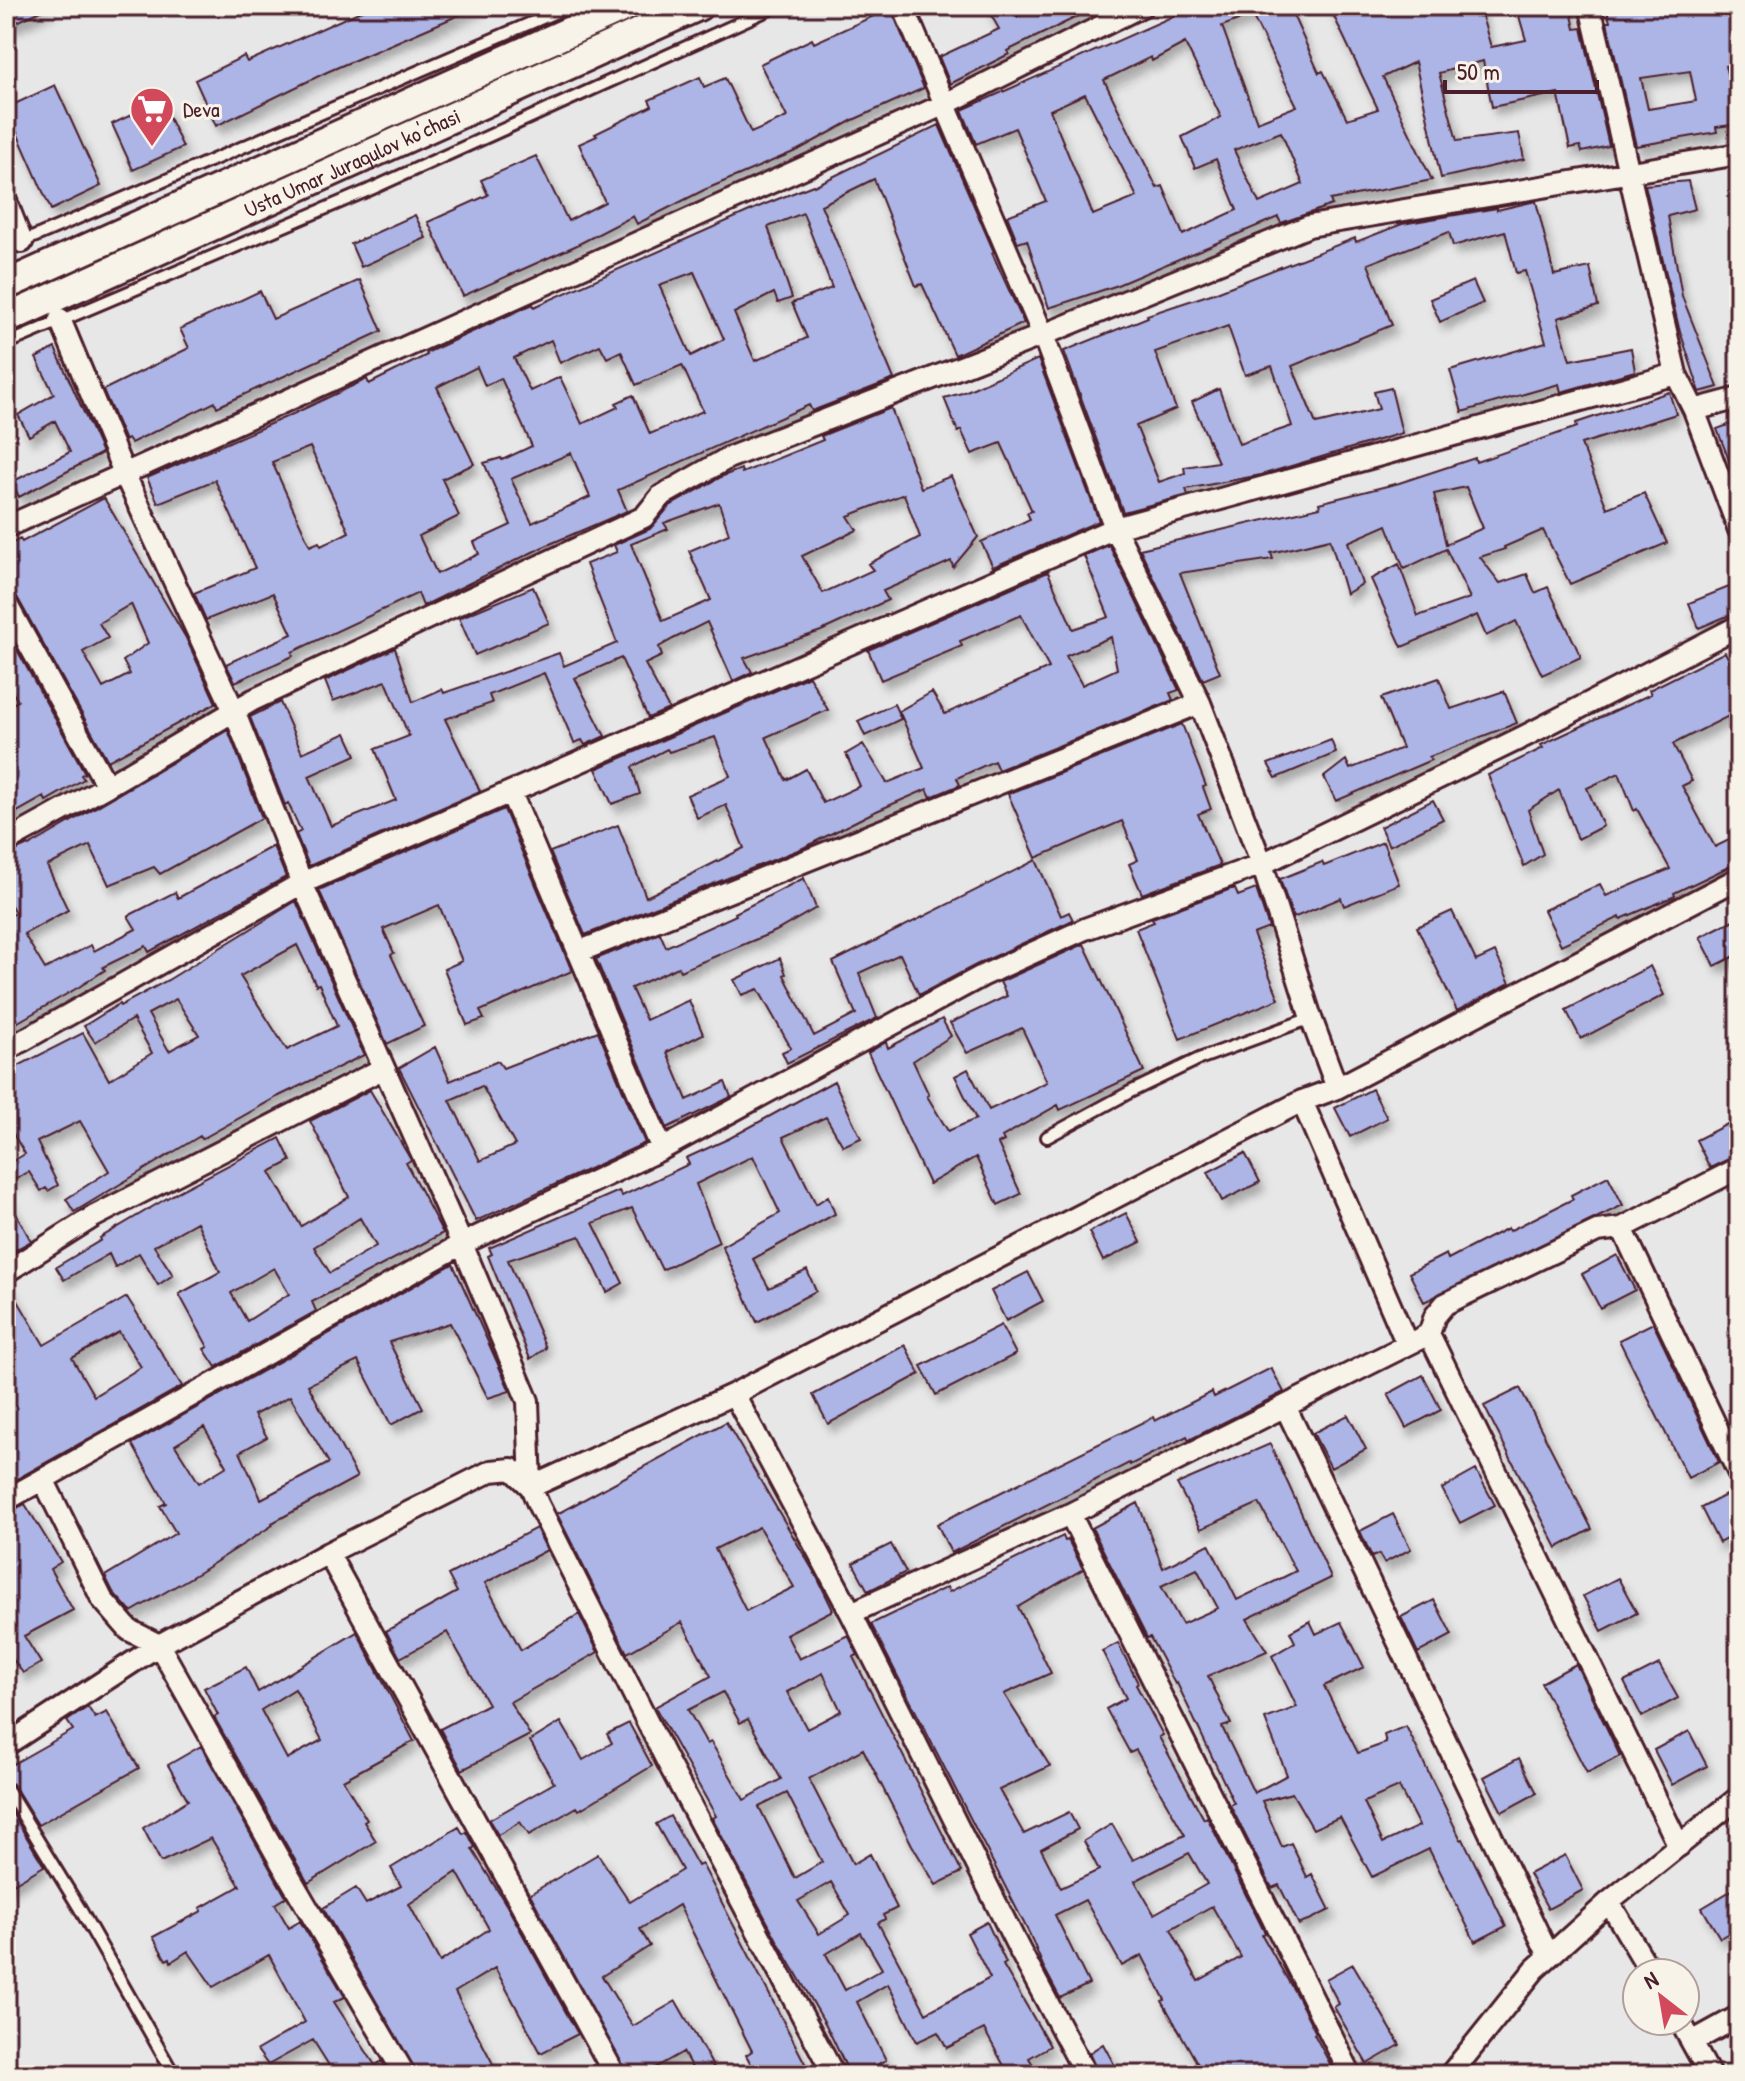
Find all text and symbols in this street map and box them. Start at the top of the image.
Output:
scale bar [1445,44,1597,94]
text: 50 m [1457,55,1500,87]
supermarket icon: Deva [128,85,176,148]
place label: Deva [183,94,220,124]
street label: Usta Umar Juraqulov ko'chasi [239,100,465,224]
north arrow [1621,1957,1701,2037]
text: N [1638,1964,1664,1996]

